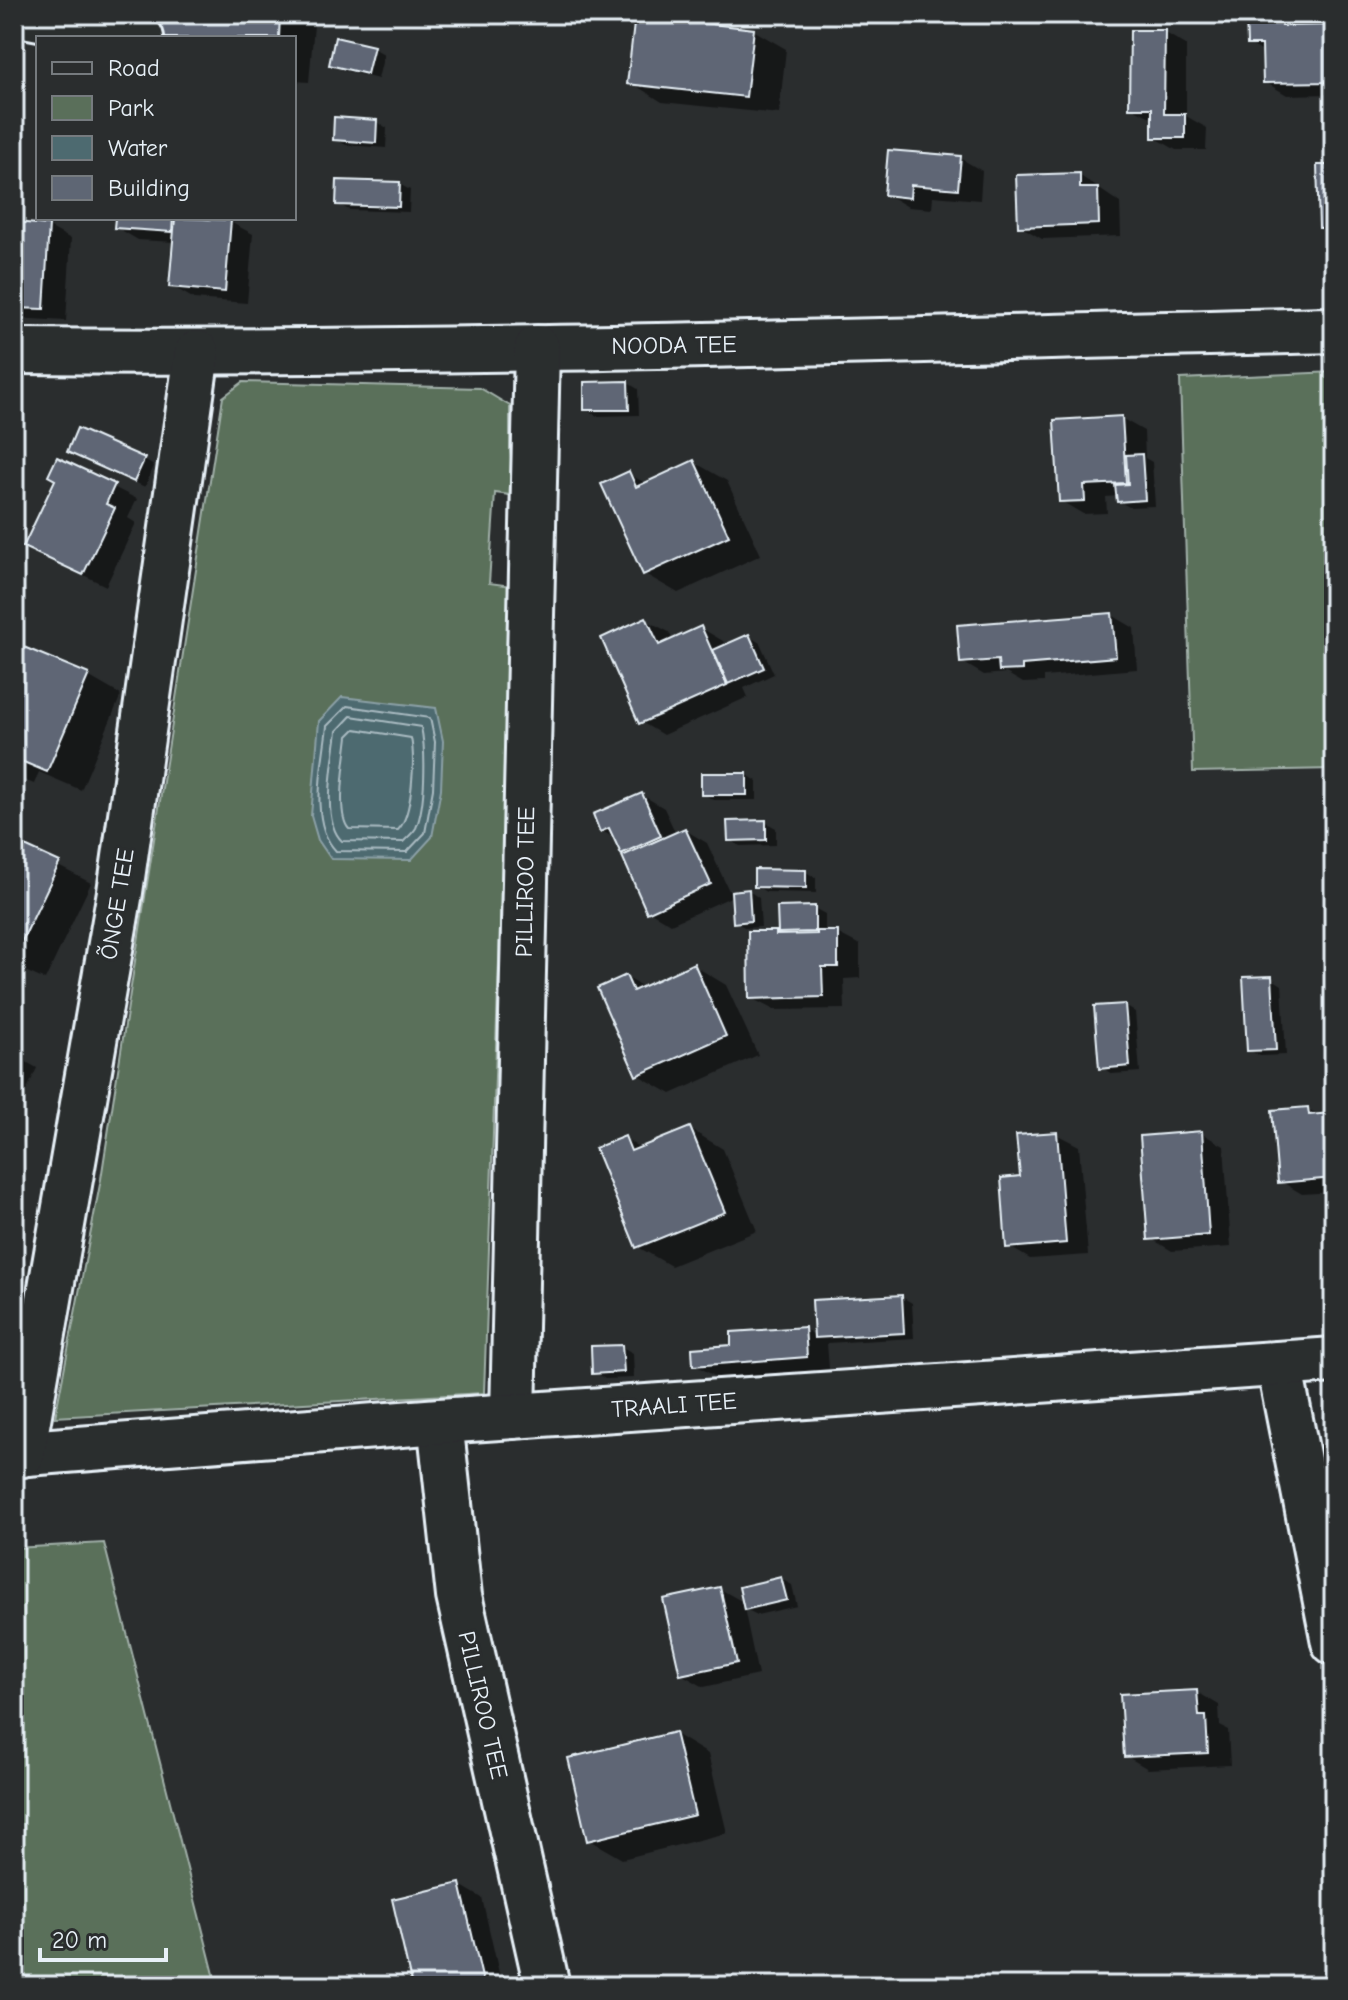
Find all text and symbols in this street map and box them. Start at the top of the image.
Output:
legend [36,36,296,220]
text: Road [108,54,160,82]
text: Park [108,94,154,122]
text: Water [108,134,168,162]
text: Building [108,174,190,202]
street label: NOODA TEE [611,330,737,360]
street label: PILLIROO TEE [510,806,540,958]
street label: ÕNGE TEE [94,846,140,962]
street label: TRAALI TEE [610,1387,738,1423]
street label: PILLIROO TEE [452,1628,514,1782]
scale bar [40,1912,166,1962]
text: 20 m [52,1926,107,1954]

